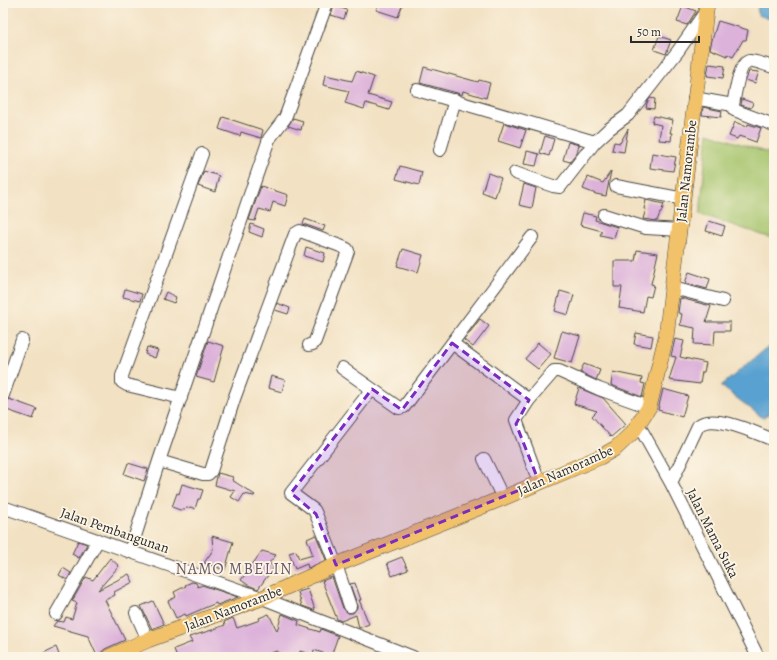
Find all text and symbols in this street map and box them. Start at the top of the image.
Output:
scale bar [631,18,699,44]
text: 50 m [637,24,661,40]
street label: Jalan Namorambe [672,119,701,223]
street label: Jalan Namorambe [514,441,616,500]
street label: Jalan Mama Suka [682,485,744,582]
street label: Jalan Pembangunan [58,503,172,558]
district label: NAMO MBELIN [176,558,292,580]
street label: Jalan Namorambe [182,581,285,636]

